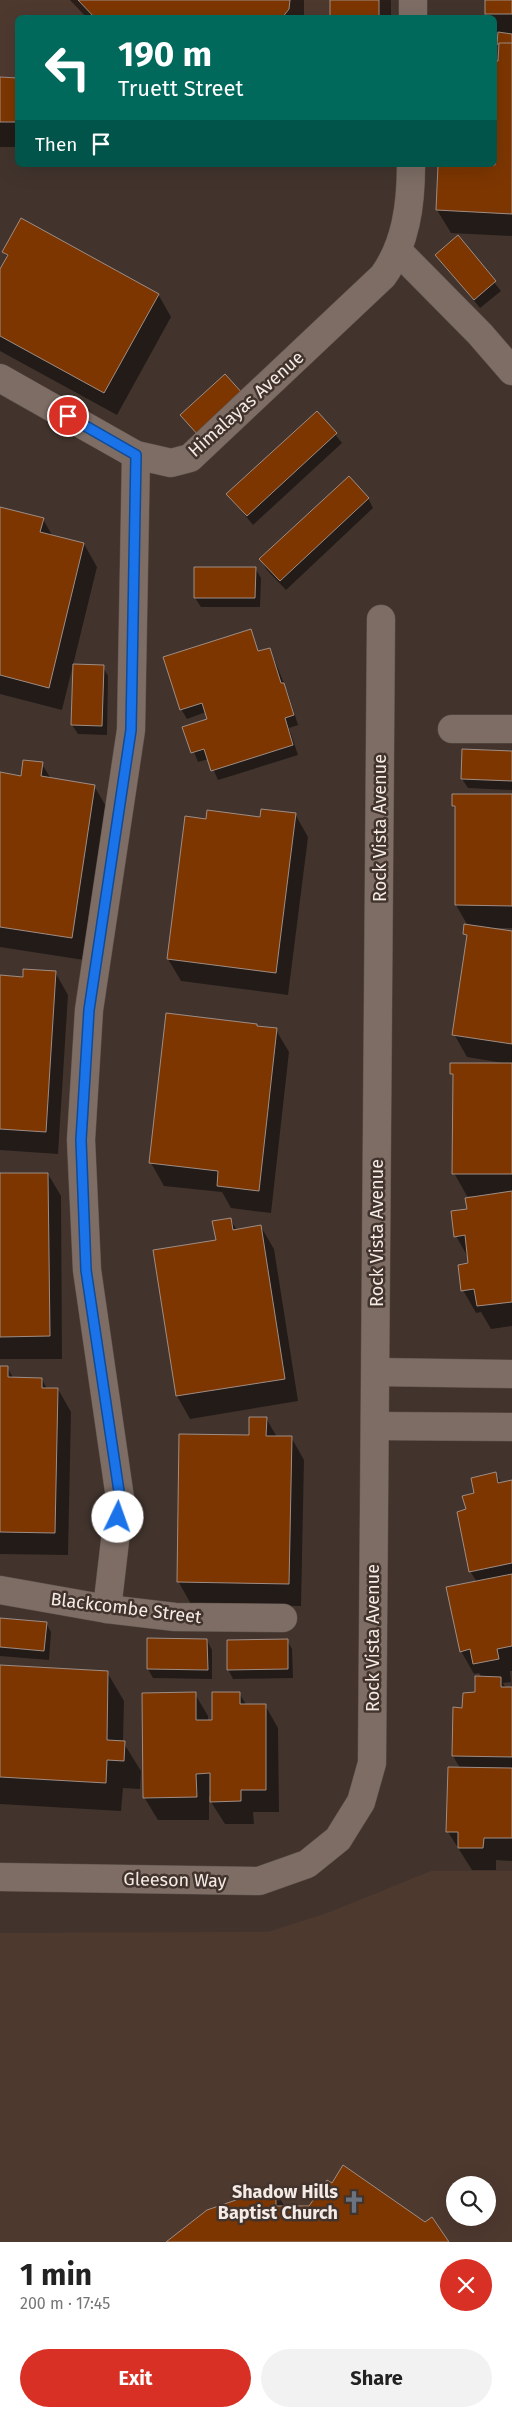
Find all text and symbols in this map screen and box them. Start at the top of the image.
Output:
text: 190 m [118,33,212,75]
icon: left [35,35,100,100]
text: Truett Street [118,75,243,102]
icon: arrive [87,130,115,158]
text: Then [35,133,77,156]
street label: Himalayas Avenue [184,346,308,462]
pin [47,395,89,437]
icon: arrive [54,402,82,430]
street label: Rock Vista Avenue [369,754,391,902]
street label: Rock Vista Avenue [366,1159,388,1307]
position arrow [91,1490,143,1542]
street label: Rock Vista Avenue [362,1564,384,1712]
street label: Blackcombe Street [49,1588,203,1628]
street label: Gleeson Way [123,1868,227,1892]
map controls [446,2176,496,2226]
button: search [446,2176,496,2226]
place label: Shadow Hills Baptist Church [218,2181,338,2224]
church icon: Shadow Hills Baptist Church [341,2189,367,2215]
text: 1 min [20,2257,92,2293]
button: close [440,2259,492,2311]
text: 200 m · 17:45 [20,2294,110,2313]
button: Exit [20,2349,251,2407]
button: Share [261,2349,492,2407]

